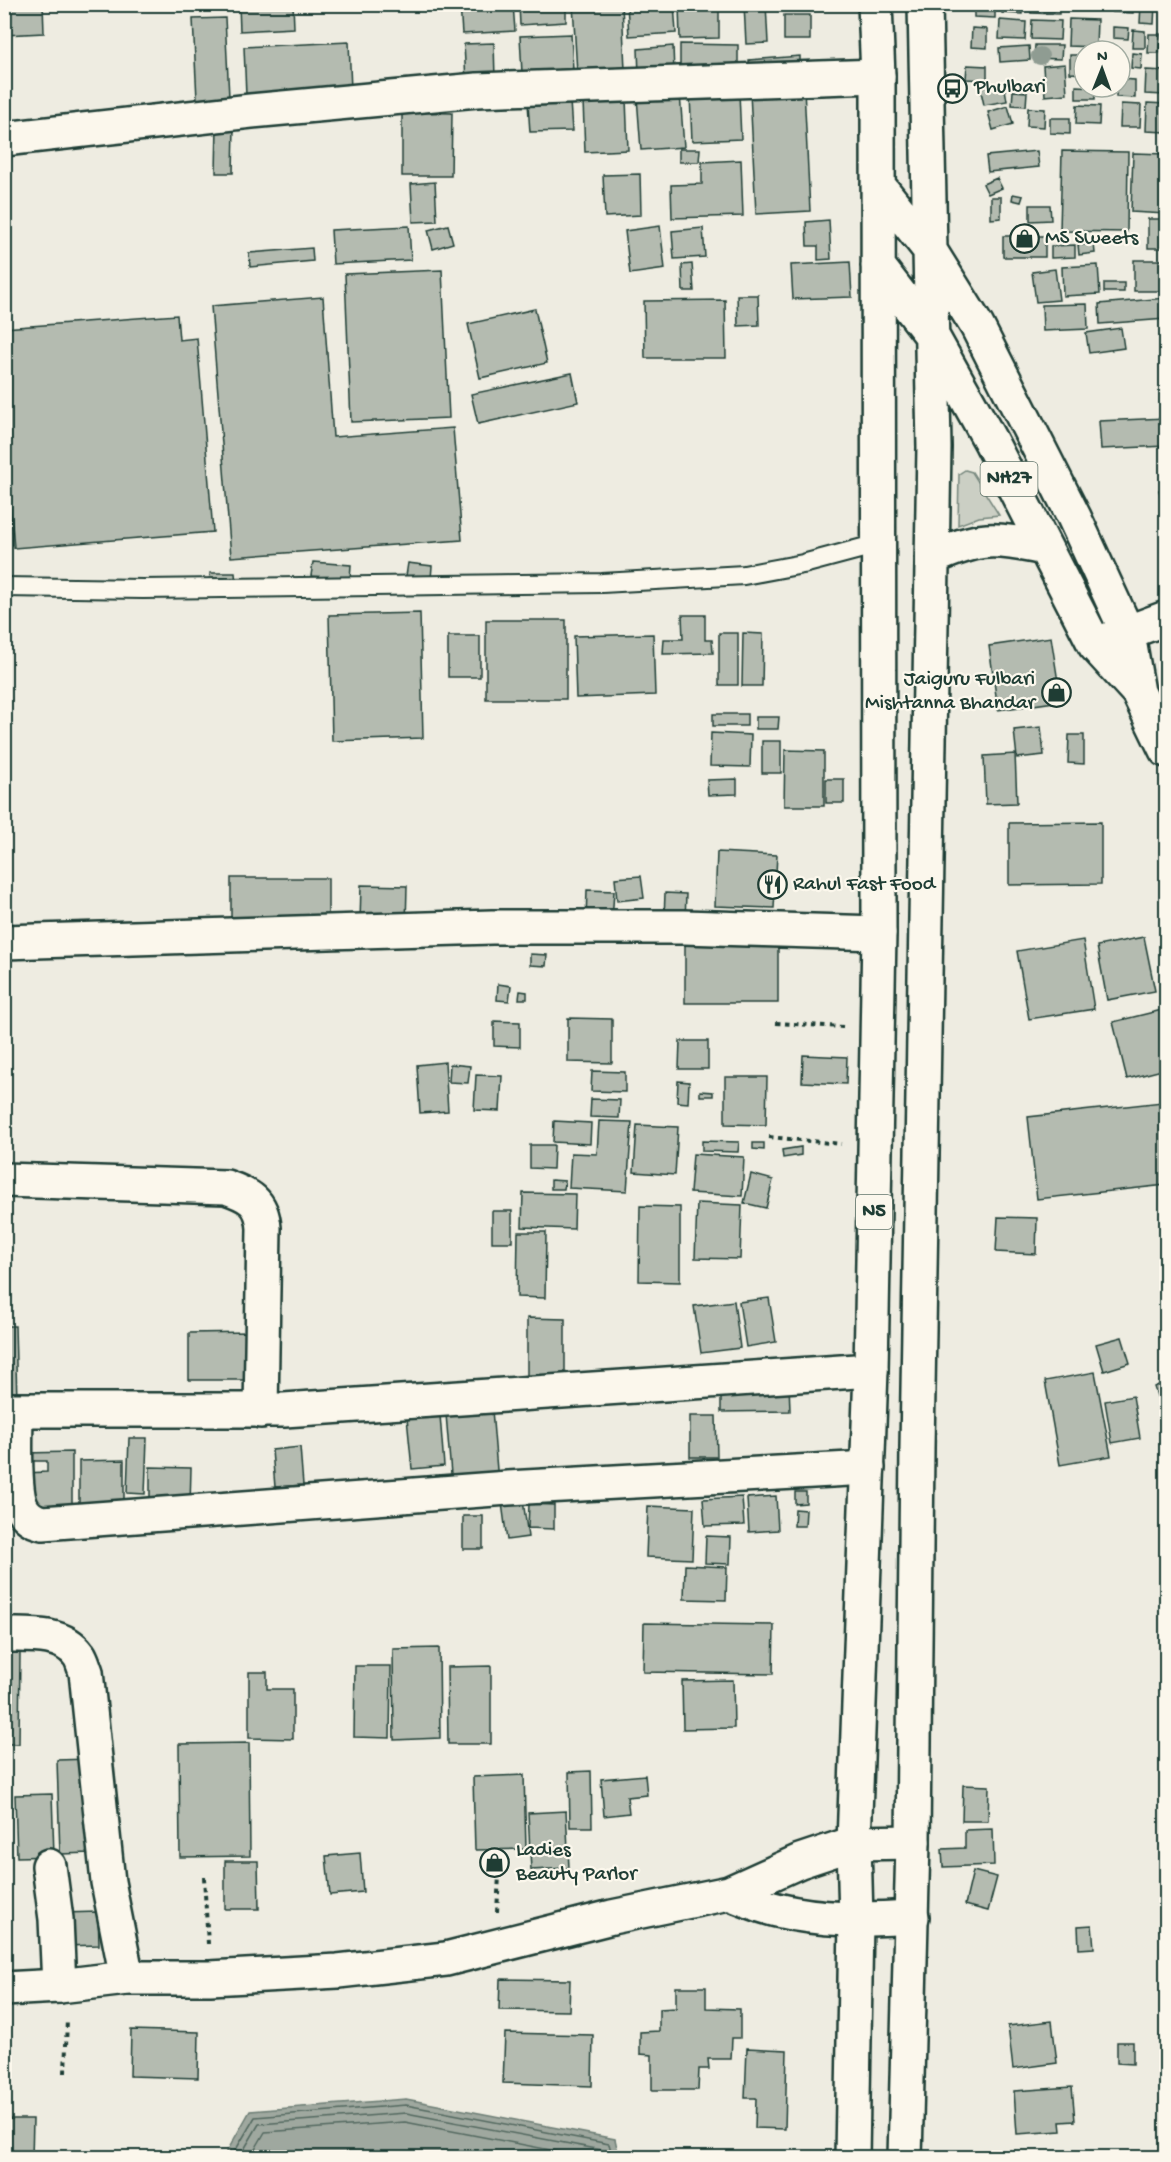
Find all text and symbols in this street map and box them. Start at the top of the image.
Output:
north arrow [1072,39,1132,99]
text: N [1097,48,1108,67]
bus stop icon: Phulbari [937,72,969,104]
place label: Phulbari [973,76,1046,101]
shop icon: MS Sweets [1008,223,1040,255]
place label: MS Sweets [1045,227,1140,252]
road number: NH27 [980,462,1038,496]
place label: Jaiguru Fulbari Mishtanna Bhandar [865,668,1037,717]
shop icon: Jaiguru Fulbari Mishtanna Bhandar [1040,676,1072,708]
restaurant icon: Rahul Fast Food [756,869,788,901]
place label: Rahul Fast Food [793,873,937,898]
road number: N5 [856,1195,892,1229]
place label: Ladies Beauty Parlor [515,1839,638,1888]
shop icon: Ladies Beauty Parlor [479,1847,511,1879]

